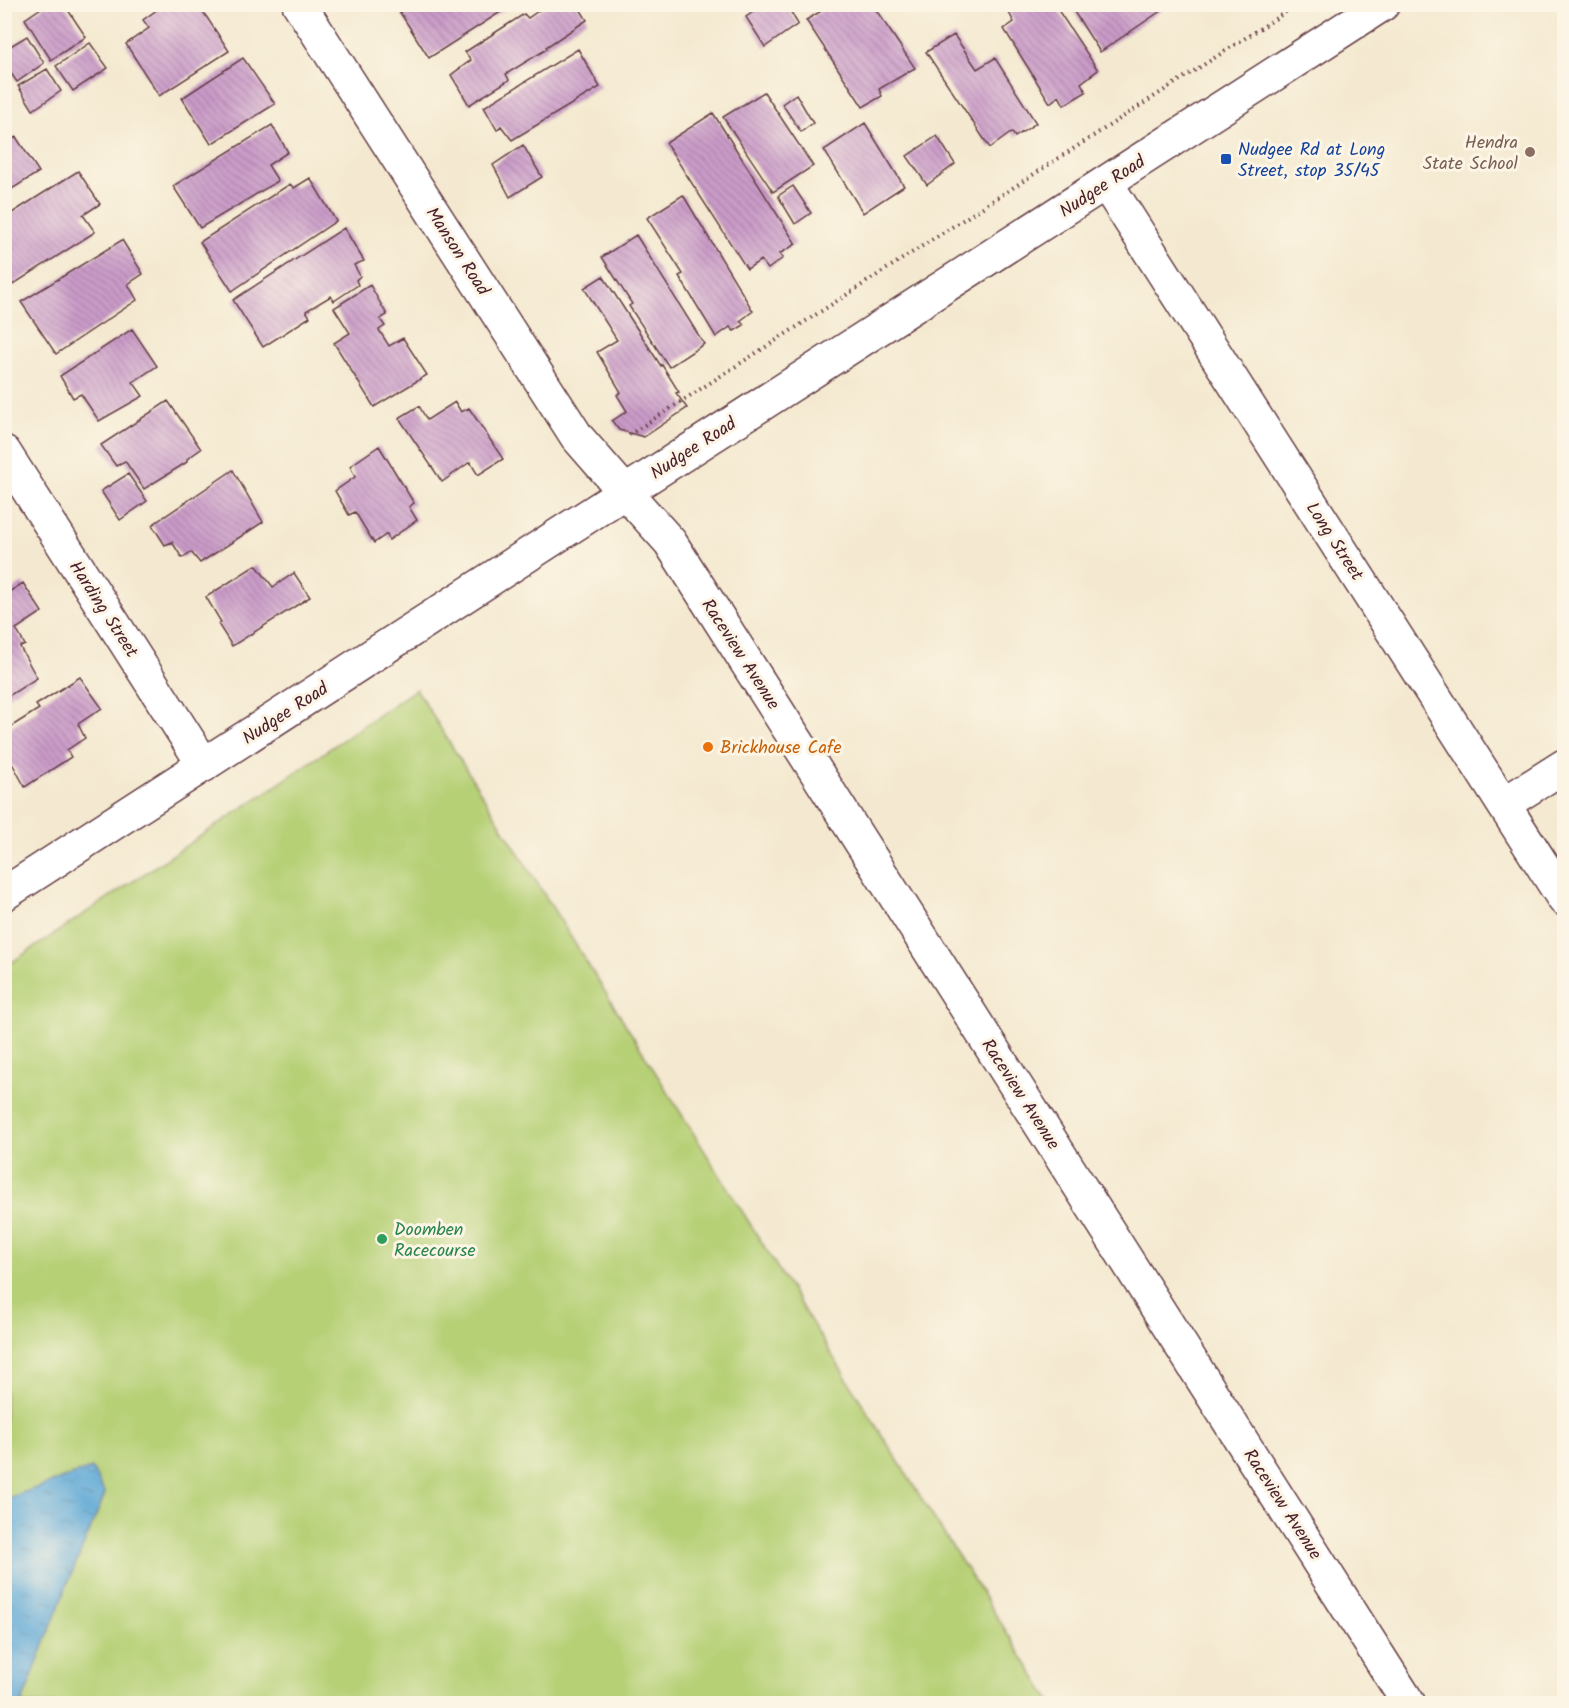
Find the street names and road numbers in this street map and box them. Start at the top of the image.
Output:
street label: Nudgee Road [1054,148,1153,226]
street label: Manson Road [417,202,497,303]
street label: Nudgee Road [645,410,744,488]
street label: Long Street [1297,497,1371,588]
street label: Harding Street [60,555,146,665]
street label: Raceview Avenue [693,594,787,716]
street label: Nudgee Road [237,675,336,753]
street label: Raceview Avenue [973,1034,1067,1156]
street label: Raceview Avenue [1235,1444,1329,1566]

